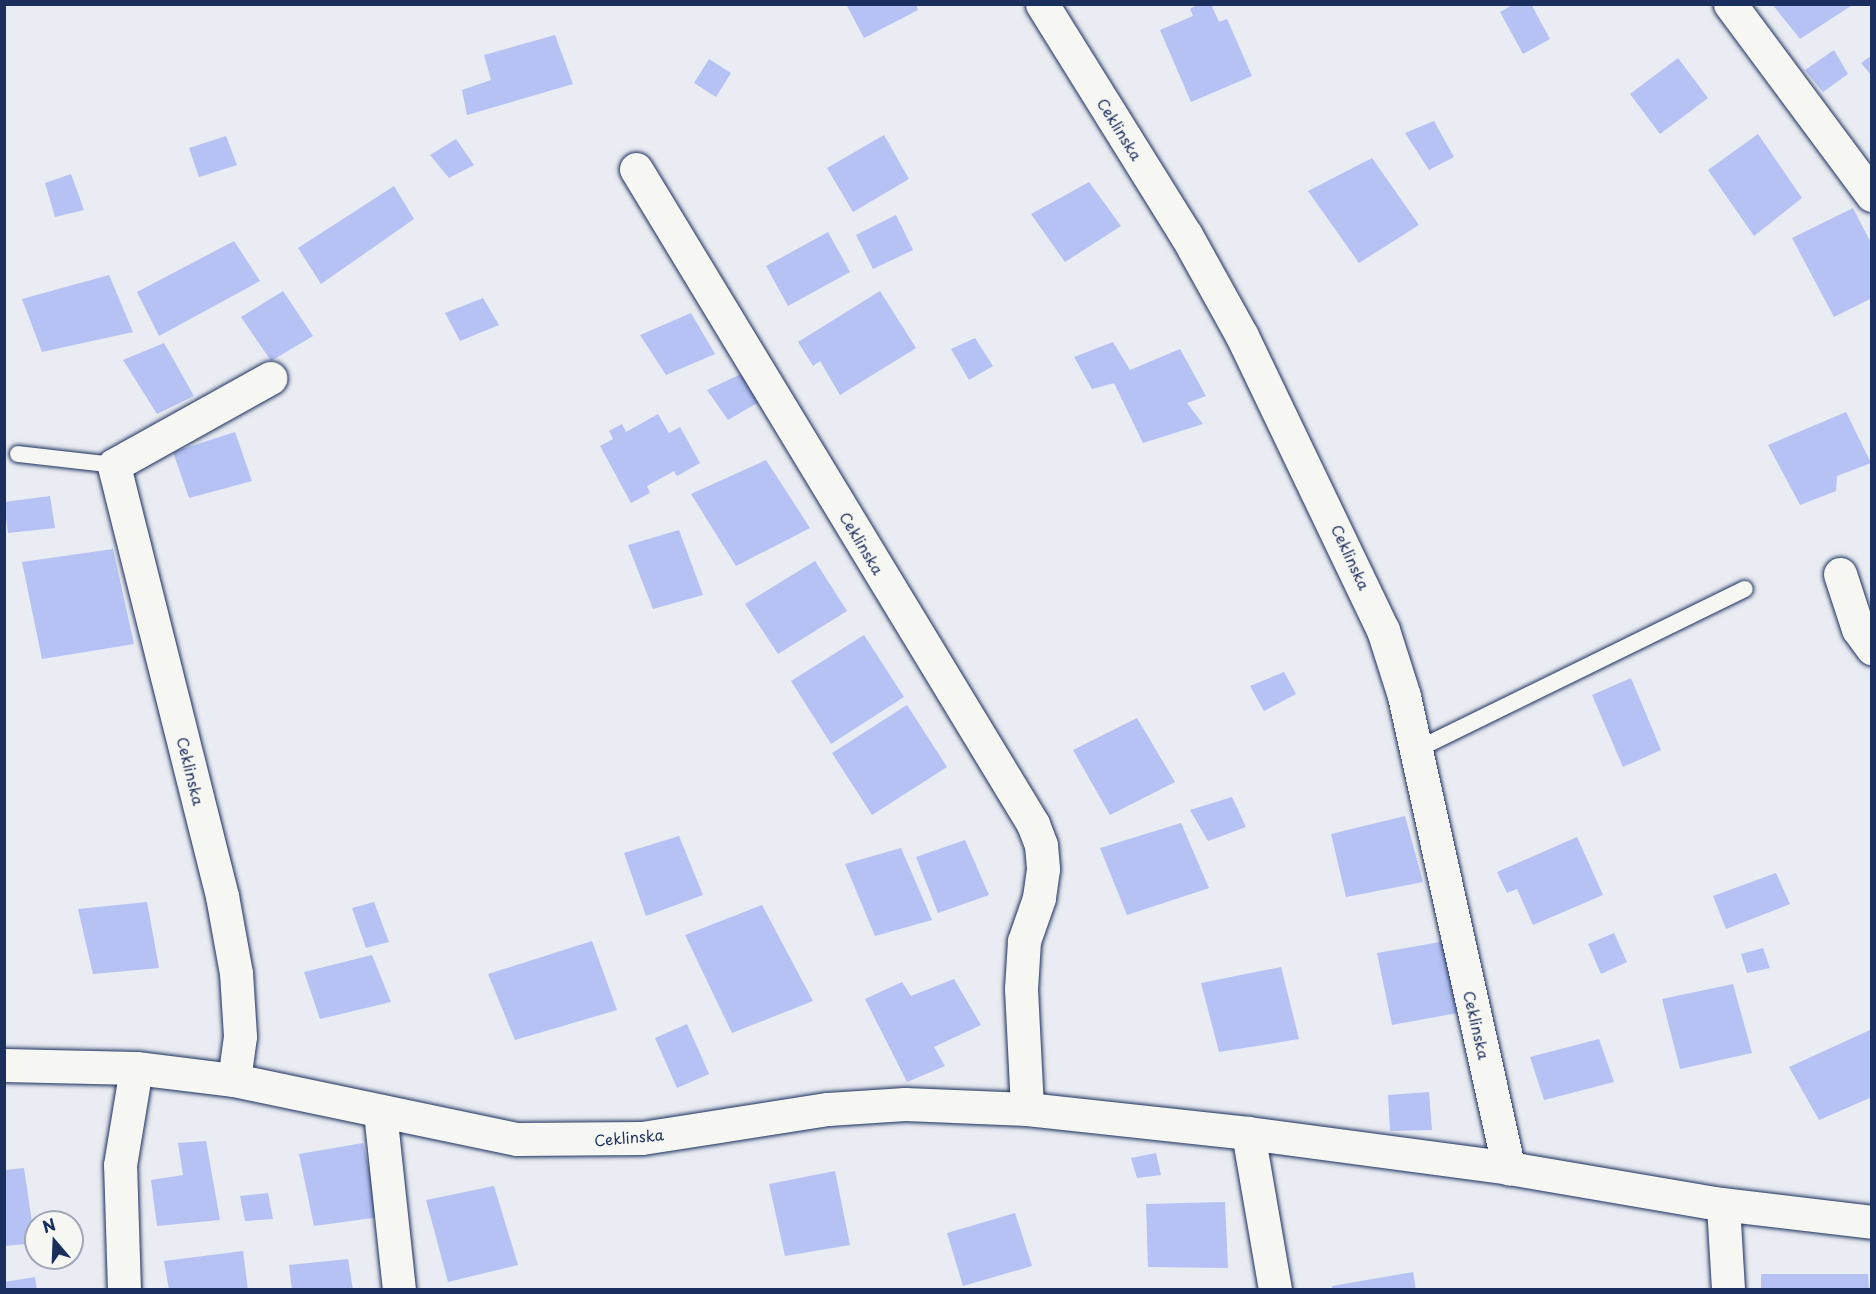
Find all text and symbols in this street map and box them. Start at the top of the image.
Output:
street label: Ceklinska [1094,95,1146,163]
street label: Ceklinska [836,508,888,578]
street label: Ceklinska [1328,522,1374,592]
street label: Ceklinska [174,735,208,807]
street label: Ceklinska [1460,989,1494,1061]
street label: Ceklinska [593,1125,665,1149]
north arrow [24,1210,84,1270]
text: N [39,1211,59,1238]

